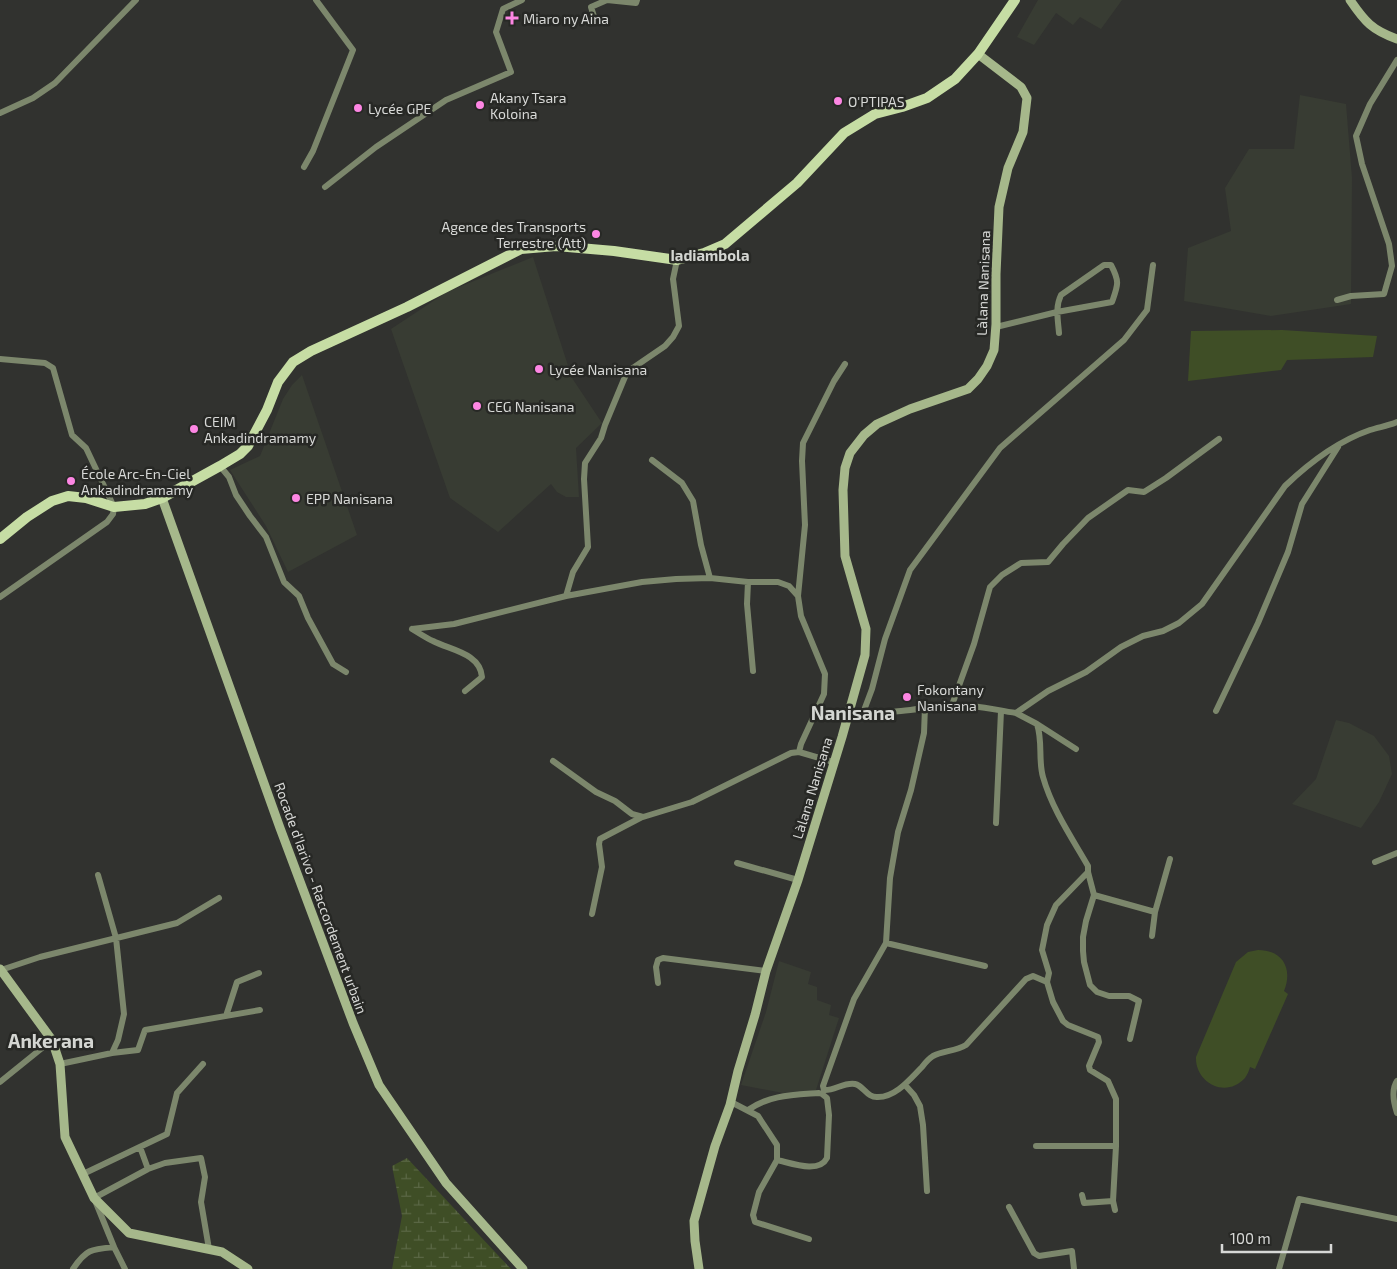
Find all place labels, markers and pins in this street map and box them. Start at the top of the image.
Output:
place label: Miaro ny Aina [523,10,609,27]
marker: Miaro ny Aina [505,11,519,25]
place label: Akany Tsara Koloina [490,89,566,122]
place label: O'PTIPAS [848,93,905,110]
marker: O'PTIPAS [832,95,844,107]
marker: Akany Tsara Koloina [474,99,486,111]
place label: Lycée GPE [368,100,431,117]
marker: Lycée GPE [352,102,364,114]
place label: Agence des Transports Terrestre (Att) [442,218,586,251]
marker: Agence des Transports Terrestre (Att) [590,228,602,240]
place label: Lycée Nanisana [549,361,647,378]
marker: Lycée Nanisana [533,363,545,375]
place label: CEG Nanisana [487,398,574,415]
marker: CEG Nanisana [471,400,483,412]
place label: CEIM Ankadindramamy [204,413,317,446]
marker: CEIM Ankadindramamy [188,423,200,435]
place label: École Arc-En-Ciel Ankadindramamy [81,465,194,498]
marker: École Arc-En-Ciel Ankadindramamy [65,475,77,487]
place label: EPP Nanisana [306,490,393,507]
marker: EPP Nanisana [290,492,302,504]
place label: Fokontany Nanisana [917,681,984,714]
marker: Fokontany Nanisana [901,691,913,703]

